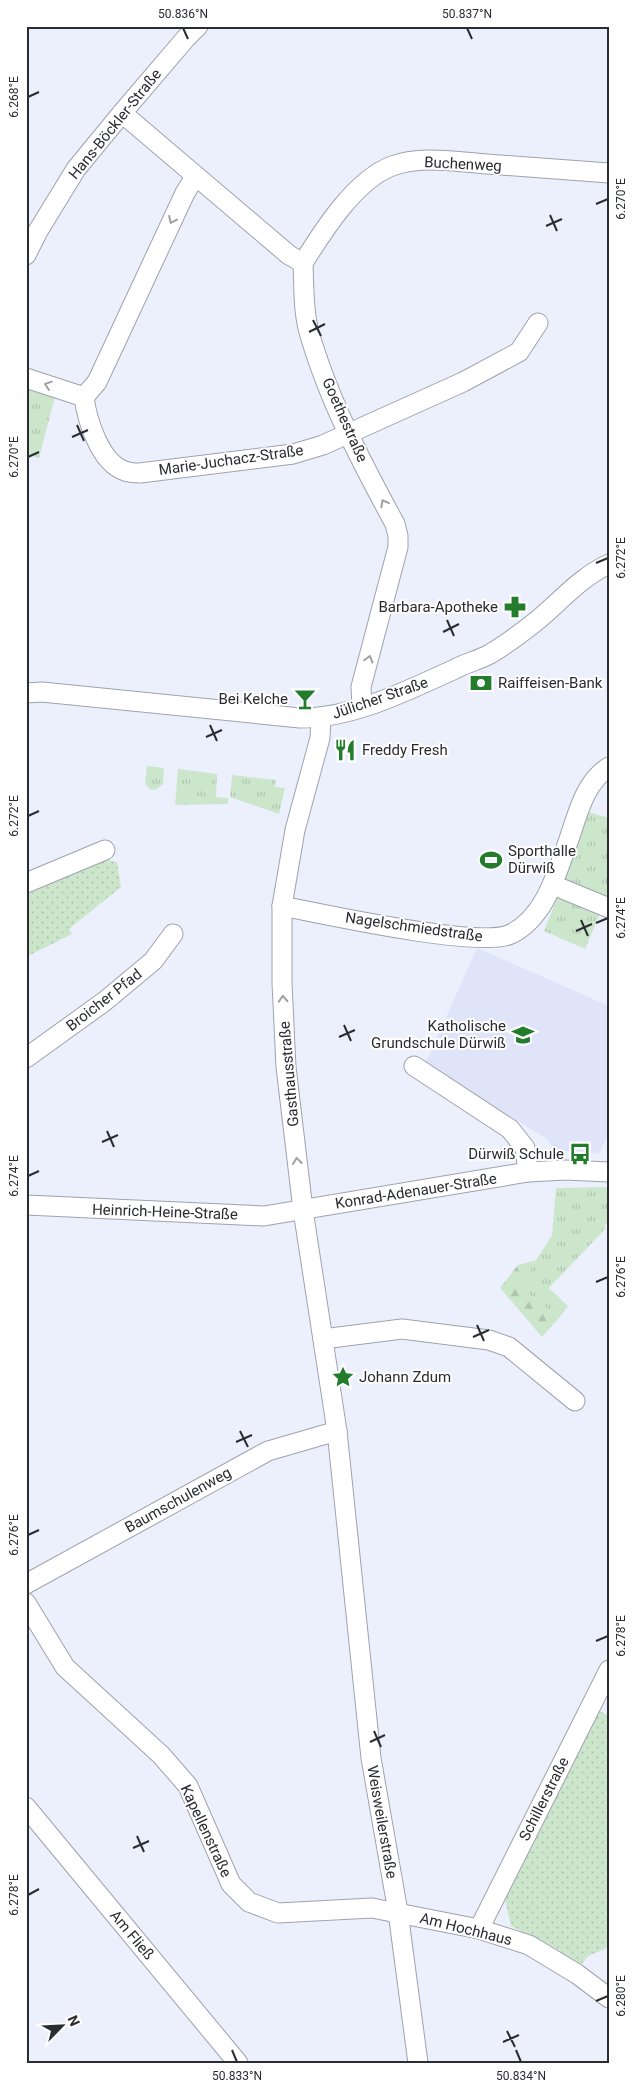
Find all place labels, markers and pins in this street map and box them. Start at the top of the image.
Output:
pharmacy icon: Barbara-Apotheke [502,594,528,620]
place label: Barbara-Apotheke [378,598,498,616]
bank icon: Raiffeisen-Bank [468,670,494,696]
place label: Raiffeisen-Bank [498,674,603,692]
bar icon: Bei Kelche [292,686,318,712]
place label: Bei Kelche [218,690,288,708]
restaurant icon: Freddy Fresh [332,737,358,763]
place label: Freddy Fresh [362,741,448,759]
place label: Sporthalle Dürwiß [508,842,576,877]
sports icon: Sporthalle Dürwiß [478,847,504,873]
place label: Katholische Grundschule Dürwiß [371,1017,506,1052]
school or university icon: Katholische Grundschule Dürwiß [510,1022,536,1048]
bus stop icon: Dürwiß Schule [567,1141,593,1167]
place label: Dürwiß Schule [468,1145,564,1163]
place icon: Johann Zdum [330,1364,356,1390]
place label: Johann Zdum [359,1368,451,1386]

